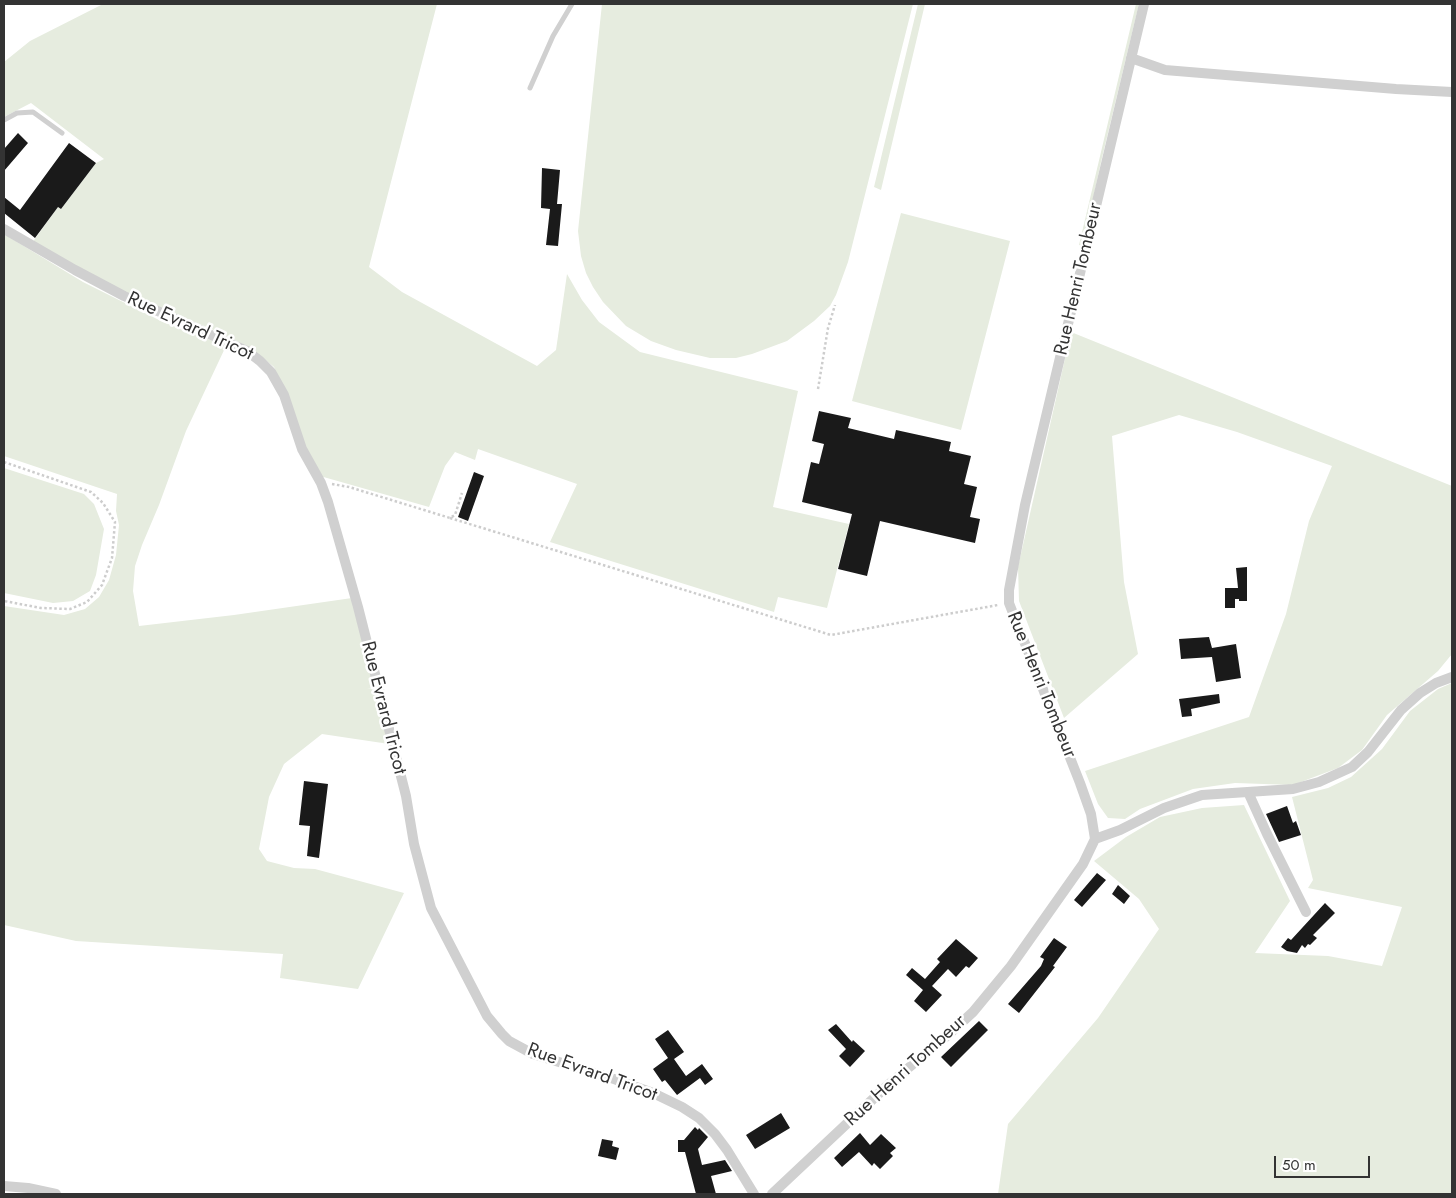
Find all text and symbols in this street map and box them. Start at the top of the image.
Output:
street label: Rue Henri Tombeur [1050,201,1108,357]
street label: Rue Evrard Tricot [123,288,257,366]
street label: Rue Henri Tombeur [1001,608,1081,762]
street label: Rue Evrard Tricot [355,639,411,777]
street label: Rue Henri Tombeur [840,1010,972,1132]
street label: Rue Evrard Tricot [524,1039,660,1107]
scale bar [1276,1146,1372,1178]
text: 50 m [1282,1154,1316,1176]

